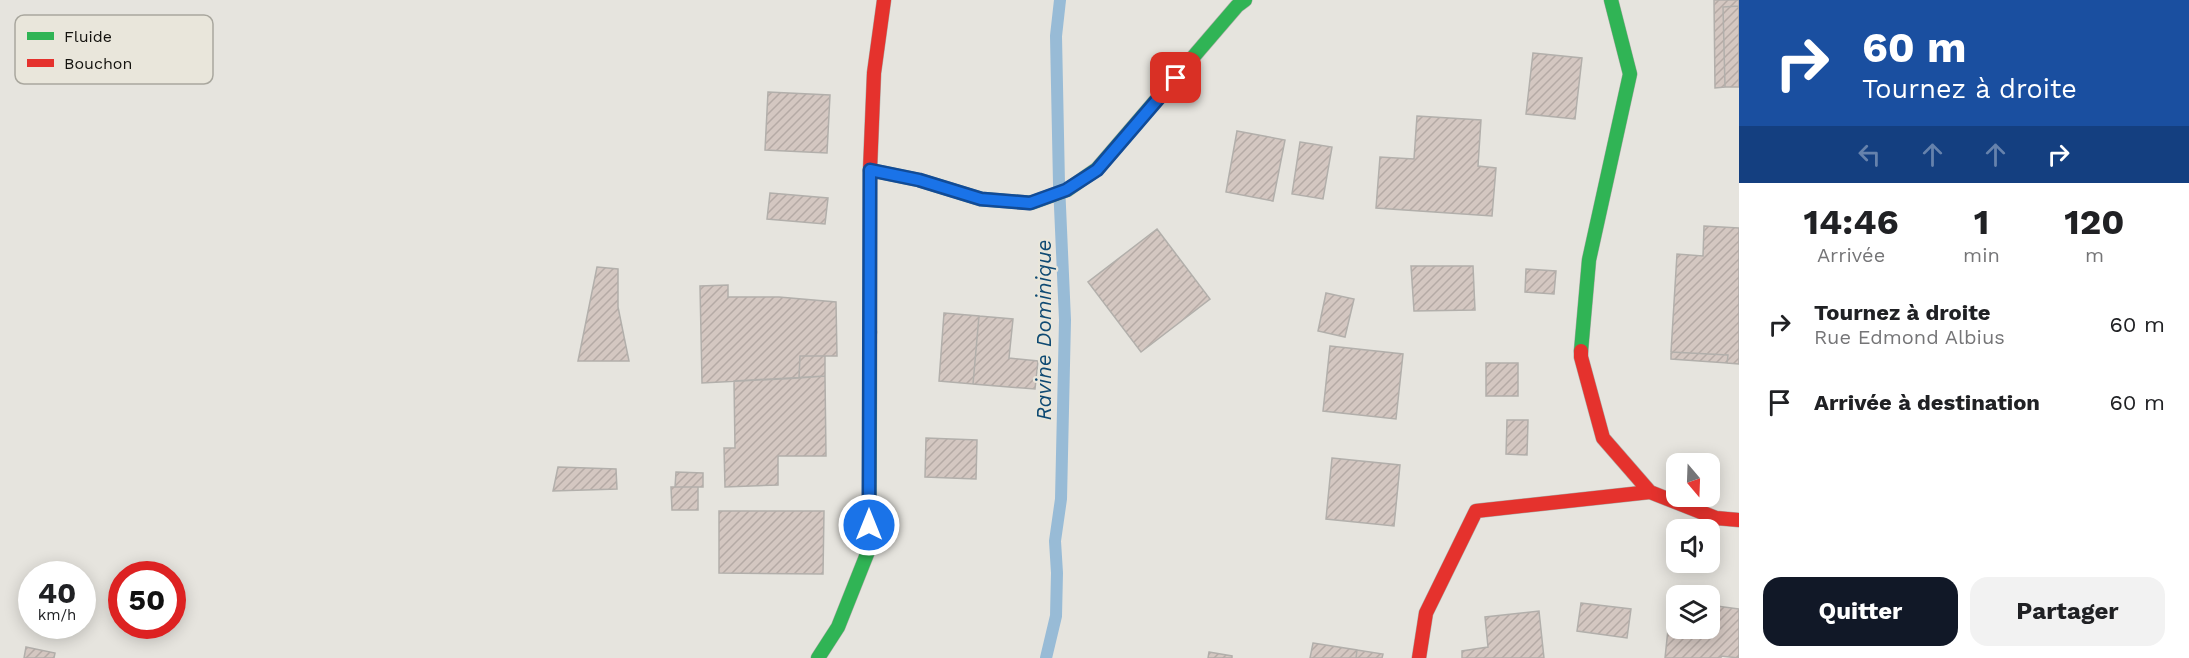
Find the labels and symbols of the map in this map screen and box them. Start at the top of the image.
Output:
legend [15,15,213,84]
text: Fluide [64,27,112,46]
pin [1150,52,1201,103]
text: Bouchon [64,54,132,73]
water label: Ravine Dominique [1031,239,1056,421]
north arrow [1666,453,1720,507]
position arrow [837,493,901,557]
speed limit sign: 50 [108,561,186,639]

